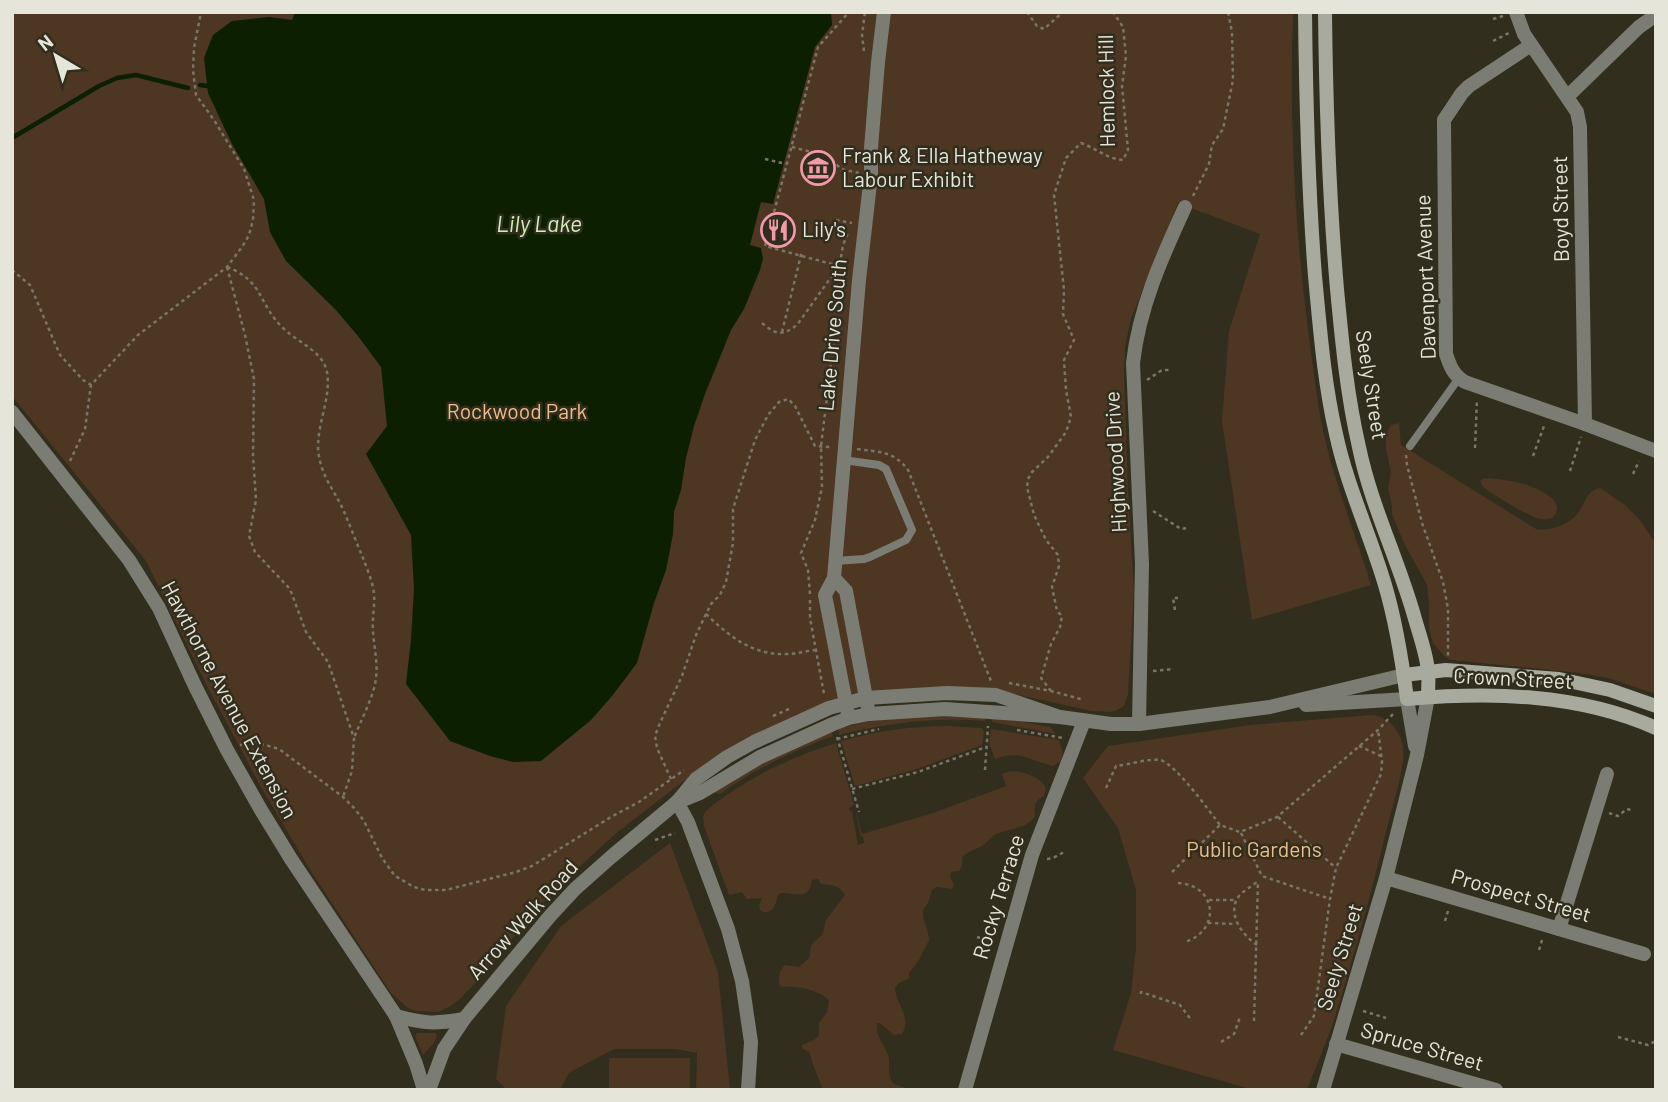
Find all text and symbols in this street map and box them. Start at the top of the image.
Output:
north arrow [21,21,91,91]
text: N [33,29,57,55]
street label: Hemlock Hill [1092,34,1119,148]
place label: Frank & Ella Hatheway Labour Exhibit [842,142,1043,191]
museum icon: Frank & Ella Hatheway Labour Exhibit [799,149,837,187]
street label: Boyd Street [1546,156,1573,262]
street label: Davenport Avenue [1409,194,1440,360]
water label: Lily Lake [496,209,582,237]
restaurant icon: Lily's [759,211,797,249]
place label: Lily's [802,216,846,241]
street label: Lake Drive South [812,258,851,412]
street label: Seely Street [1351,328,1393,441]
street label: Highwood Drive [1098,391,1131,533]
park label: Rockwood Park [447,398,587,423]
street label: Hawthorne Avenue Extension [157,576,304,822]
street label: Crown Street [1453,662,1573,693]
street label: Rocky Terrace [967,831,1028,962]
park label: Public Gardens [1186,836,1322,861]
street label: Arrow Walk Road [462,854,582,984]
street label: Prospect Street [1449,863,1594,926]
street label: Seely Street [1310,900,1367,1013]
street label: Spruce Street [1358,1016,1487,1075]

